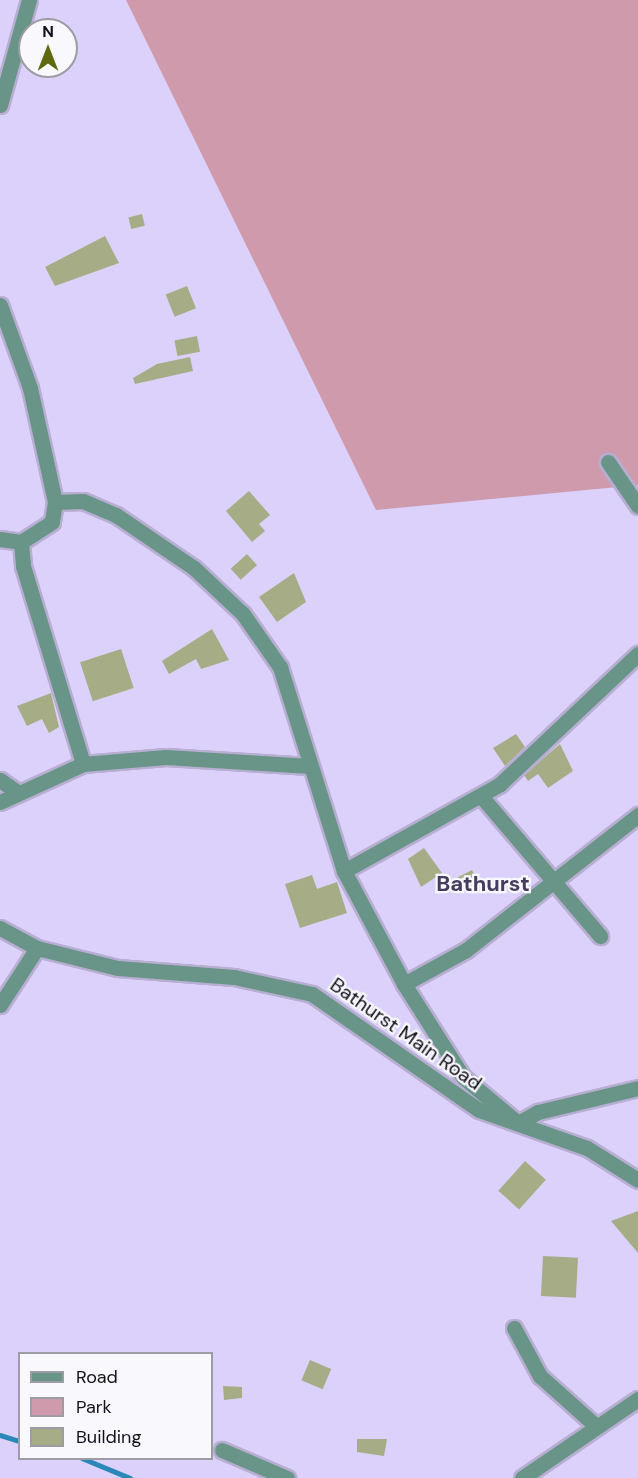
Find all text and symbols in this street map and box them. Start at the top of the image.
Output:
north arrow [18,18,78,78]
text: N [42,21,54,42]
district label: Bathurst [436,871,530,897]
street label: Bathurst Main Road [326,973,486,1095]
legend [18,1352,213,1460]
text: Road [76,1365,118,1389]
text: Park [76,1395,112,1419]
text: Building [76,1425,141,1449]

